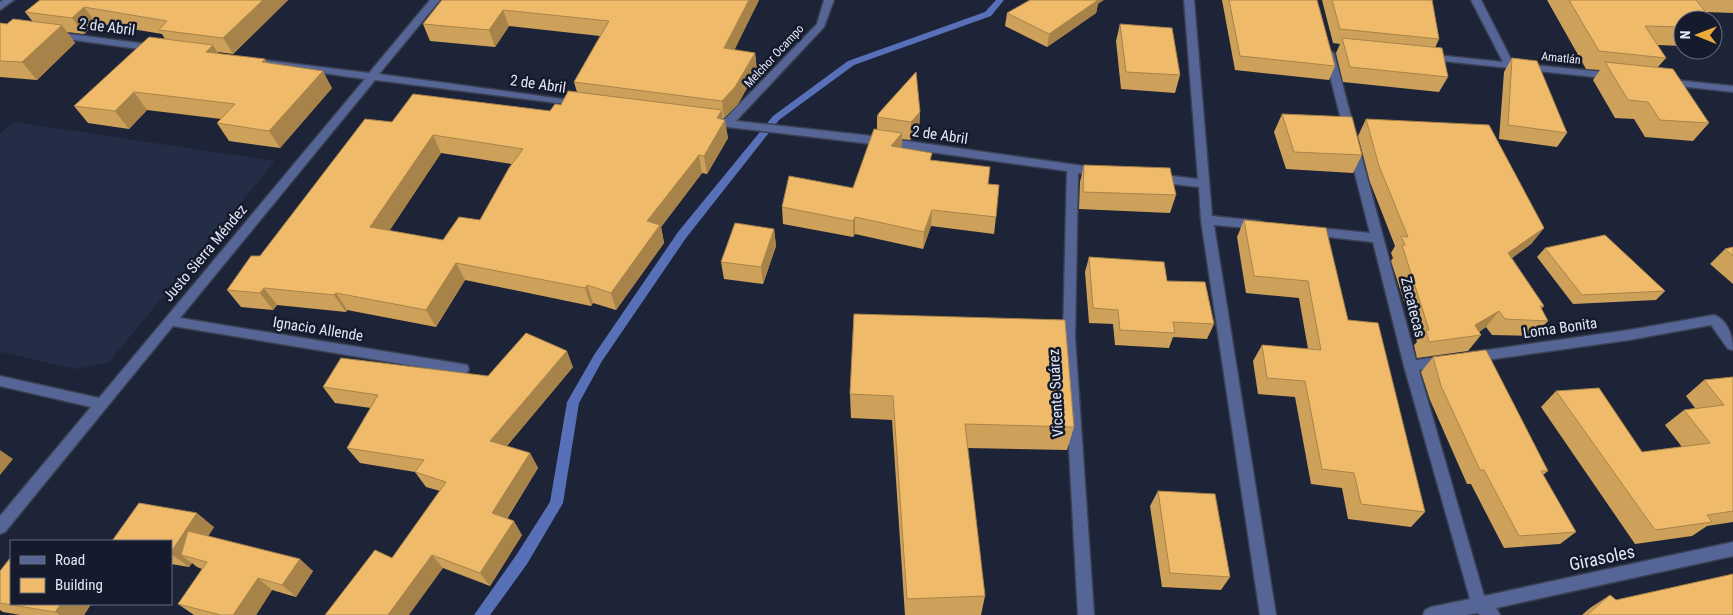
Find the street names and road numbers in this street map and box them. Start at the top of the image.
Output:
street label: 2 de Abril [78,15,136,39]
street label: Melchor Ocampo [741,22,807,90]
street label: Amatlán [1541,49,1582,67]
street label: 2 de Abril [509,71,567,97]
street label: 2 de Abril [911,122,969,148]
street label: Justo Sierra Méndez [159,201,251,305]
street label: Zacatecas [1397,275,1429,339]
street label: Ignacio Allende [272,313,364,345]
street label: Loma Bonita [1522,314,1598,342]
street label: Vicente Suárez [1045,348,1067,438]
street label: Girasoles [1567,540,1637,575]

